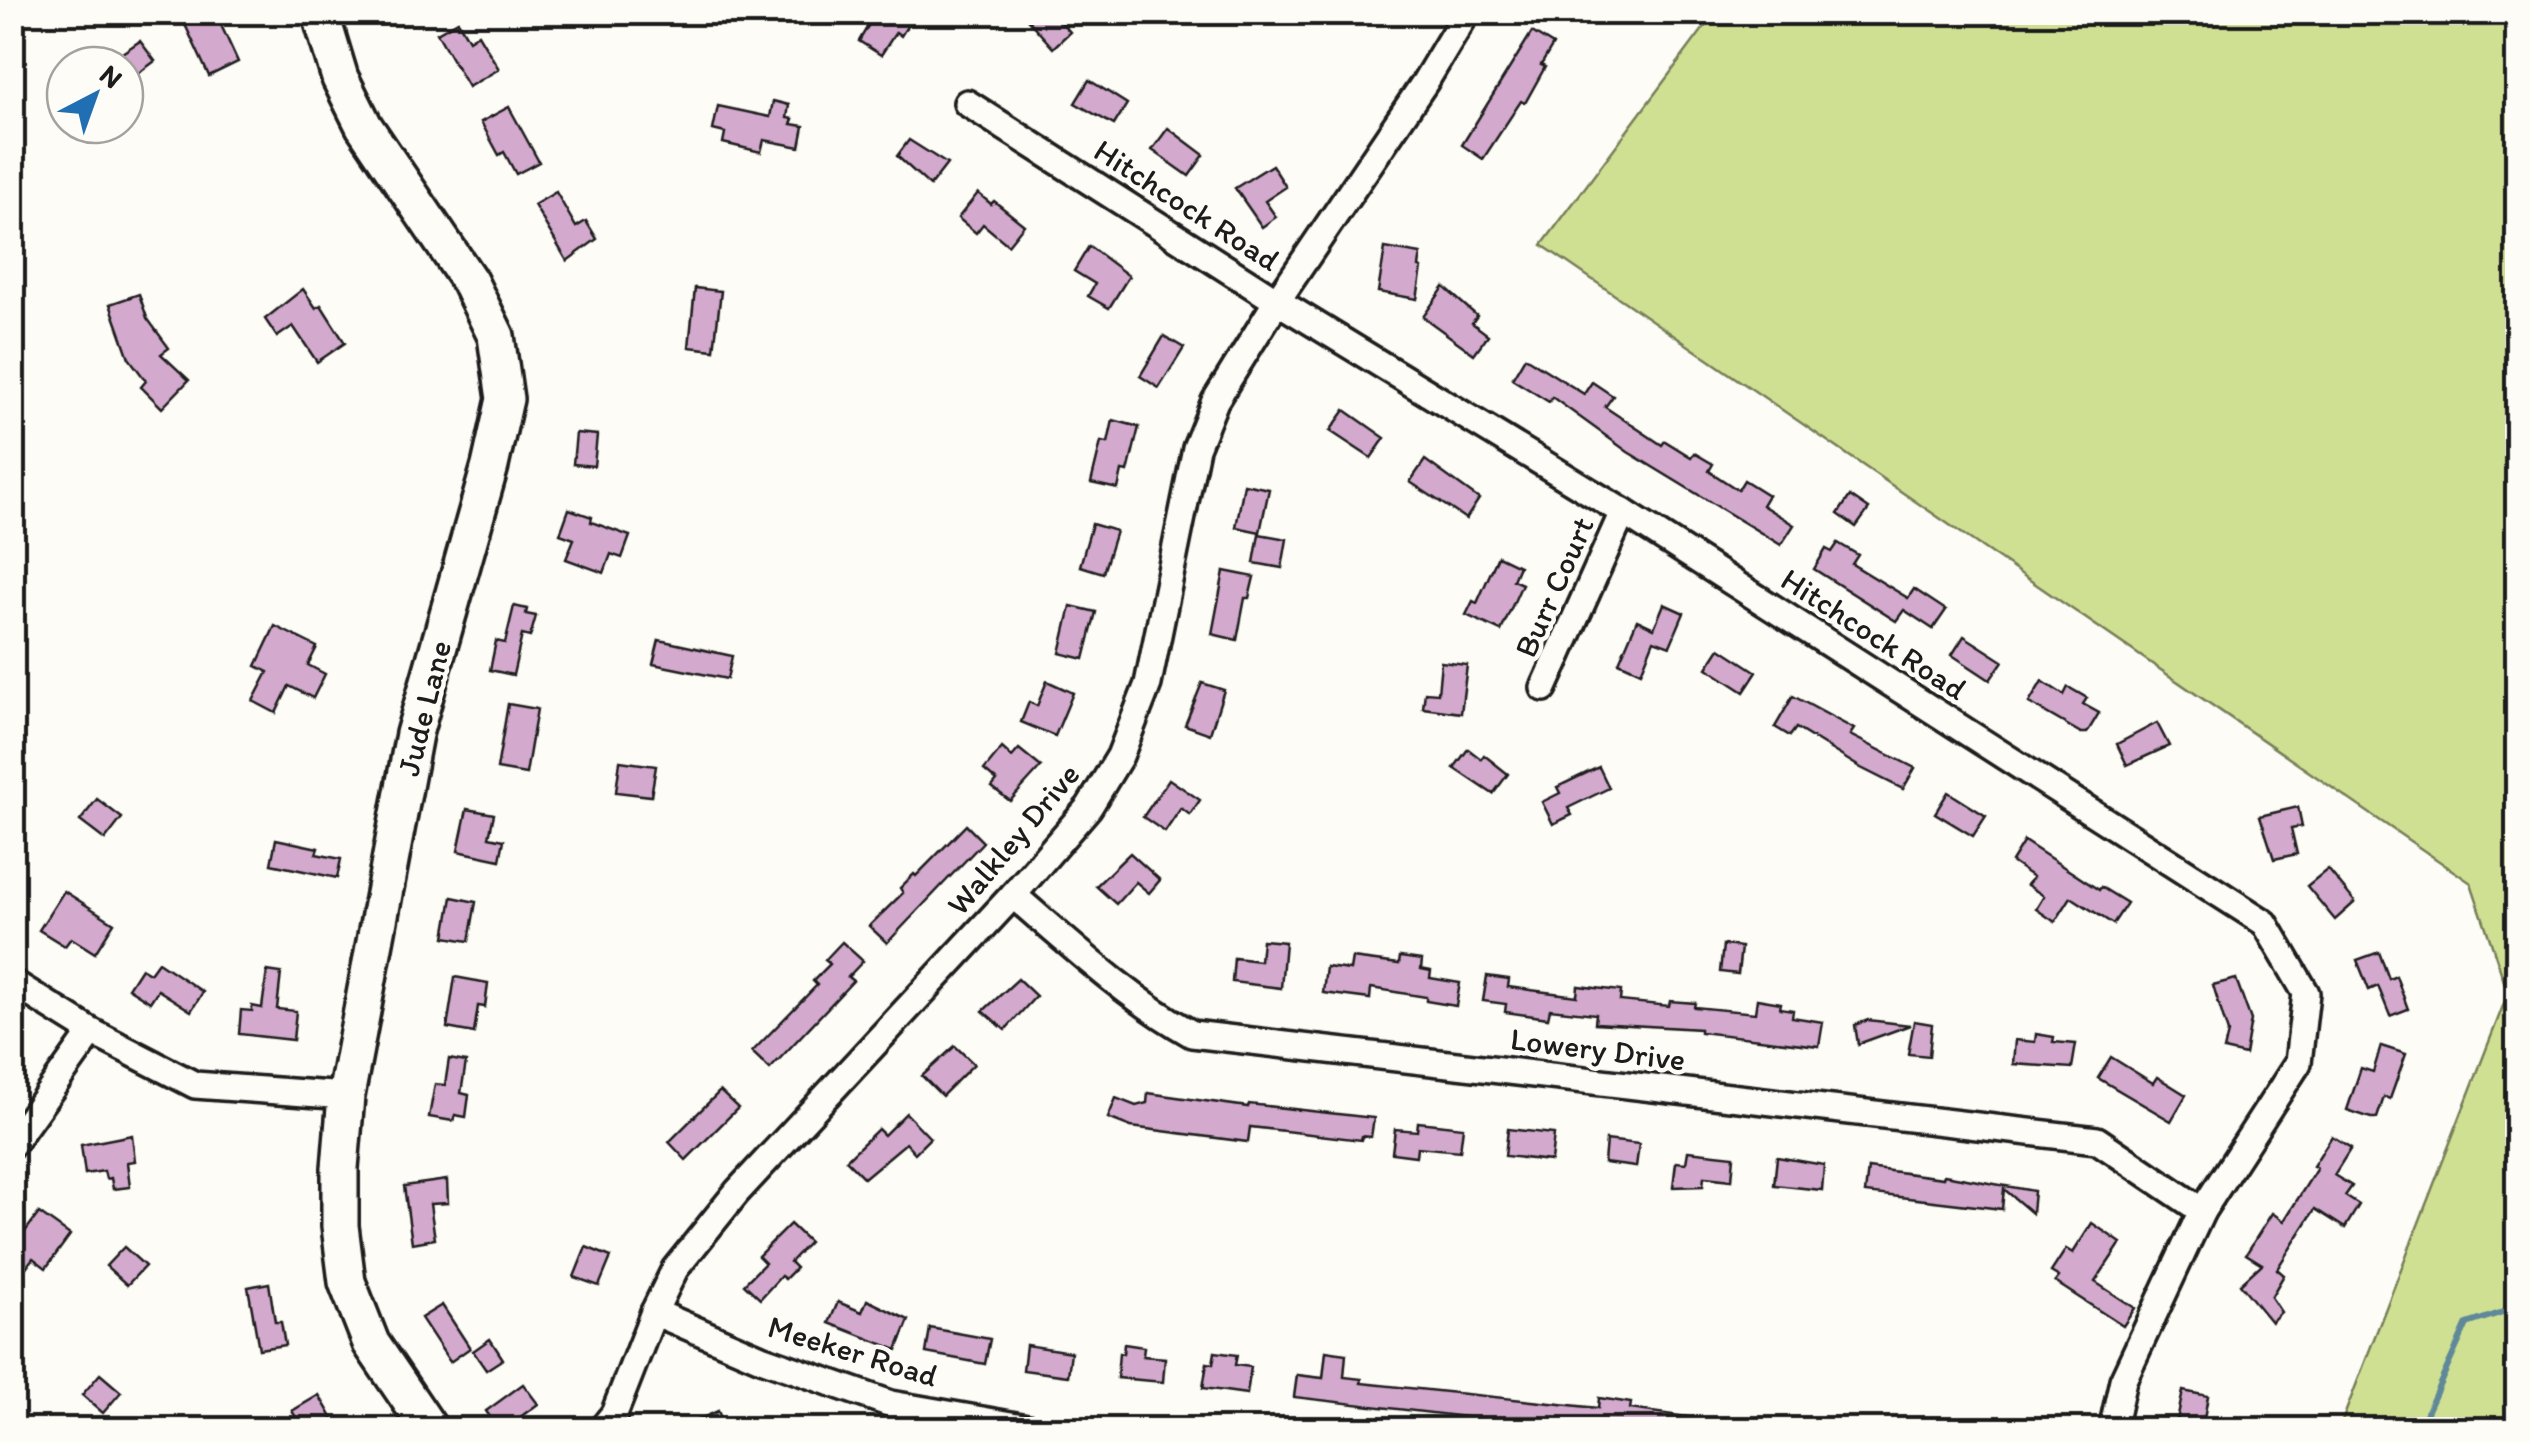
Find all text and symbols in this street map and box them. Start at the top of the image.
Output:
north arrow [45,45,145,145]
text: N [93,57,130,95]
street label: Hitchcock Road [1087,131,1287,279]
street label: Burr Court [1506,511,1602,663]
street label: Hitchcock Road [1774,560,1974,708]
street label: Jude Lane [389,636,459,780]
street label: Walkley Drive [939,755,1087,923]
street label: Lowery Drive [1508,1019,1688,1079]
street label: Meeker Road [764,1307,942,1395]

